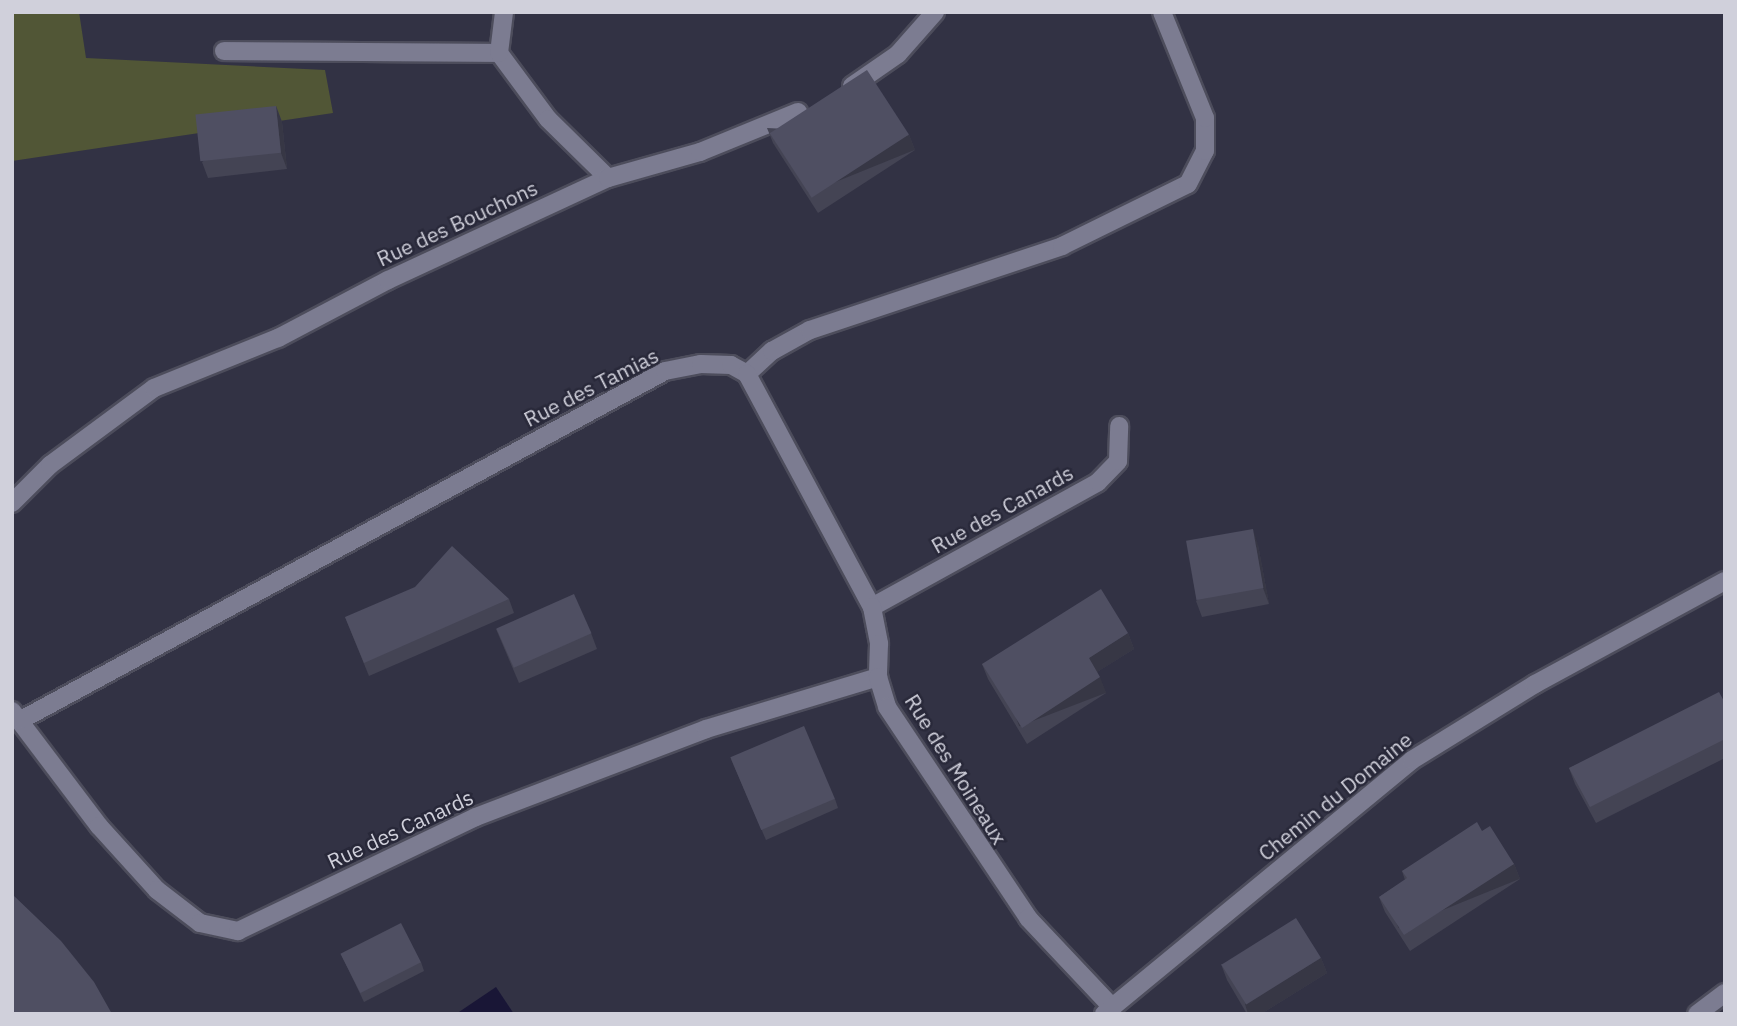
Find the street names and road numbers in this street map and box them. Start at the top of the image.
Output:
street label: Rue des Bouchons [373,175,541,271]
street label: Rue des Tamias [520,342,662,432]
street label: Rue des Canards [927,460,1077,558]
street label: Rue des Moineaux [900,689,1012,849]
street label: Chemin du Domaine [1253,726,1417,866]
street label: Rue des Canards [323,784,477,874]

